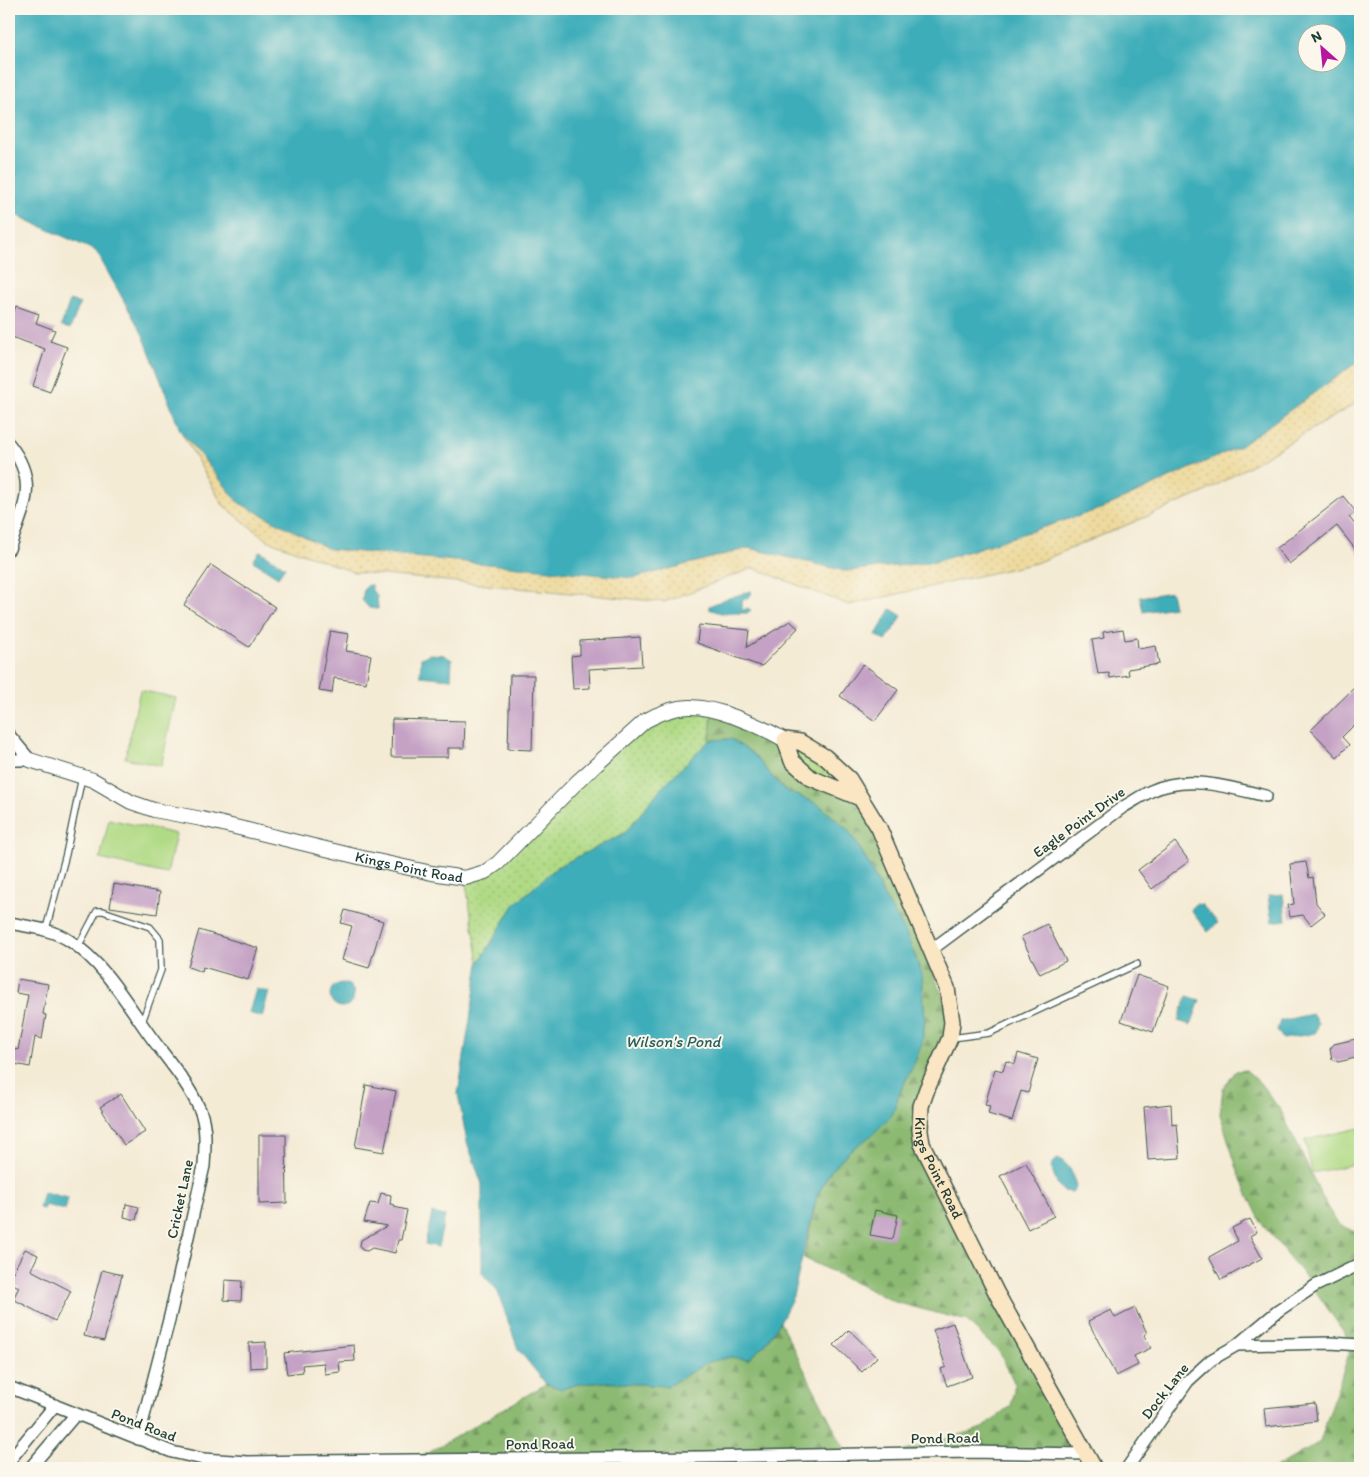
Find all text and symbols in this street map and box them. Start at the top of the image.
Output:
north arrow [1296,22,1346,72]
text: N [1308,27,1324,47]
street label: Eagle Point Drive [1030,783,1128,861]
street label: Kings Point Road [353,847,464,887]
water label: Wilson's Pond [626,1032,722,1051]
street label: Kings Point Road [911,1117,967,1222]
street label: Cricket Lane [163,1158,197,1240]
street label: Dock Lane [1137,1359,1193,1423]
street label: Pond Road [109,1404,179,1446]
street label: Pond Road [911,1428,979,1448]
street label: Pond Road [506,1434,574,1454]

